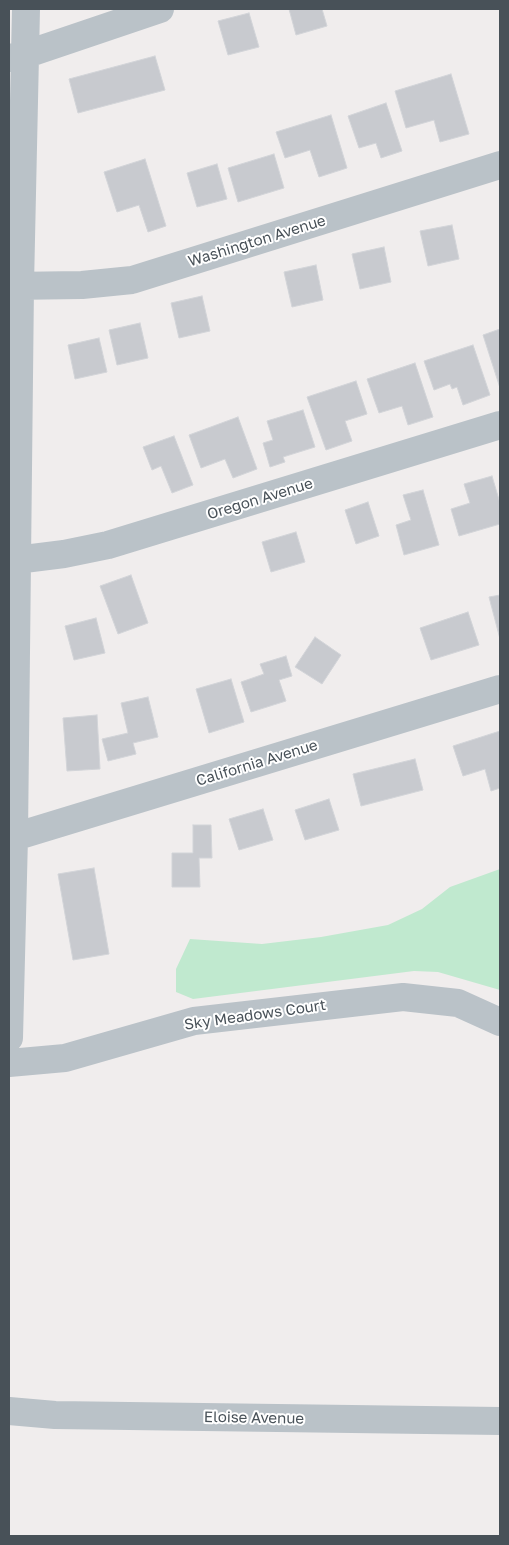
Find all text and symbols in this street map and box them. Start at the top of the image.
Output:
street label: Washington Avenue [186,212,328,270]
street label: Oregon Avenue [205,474,315,524]
street label: California Avenue [194,736,320,790]
street label: Sky Meadows Court [183,996,327,1034]
street label: Eloise Avenue [204,1408,304,1428]

